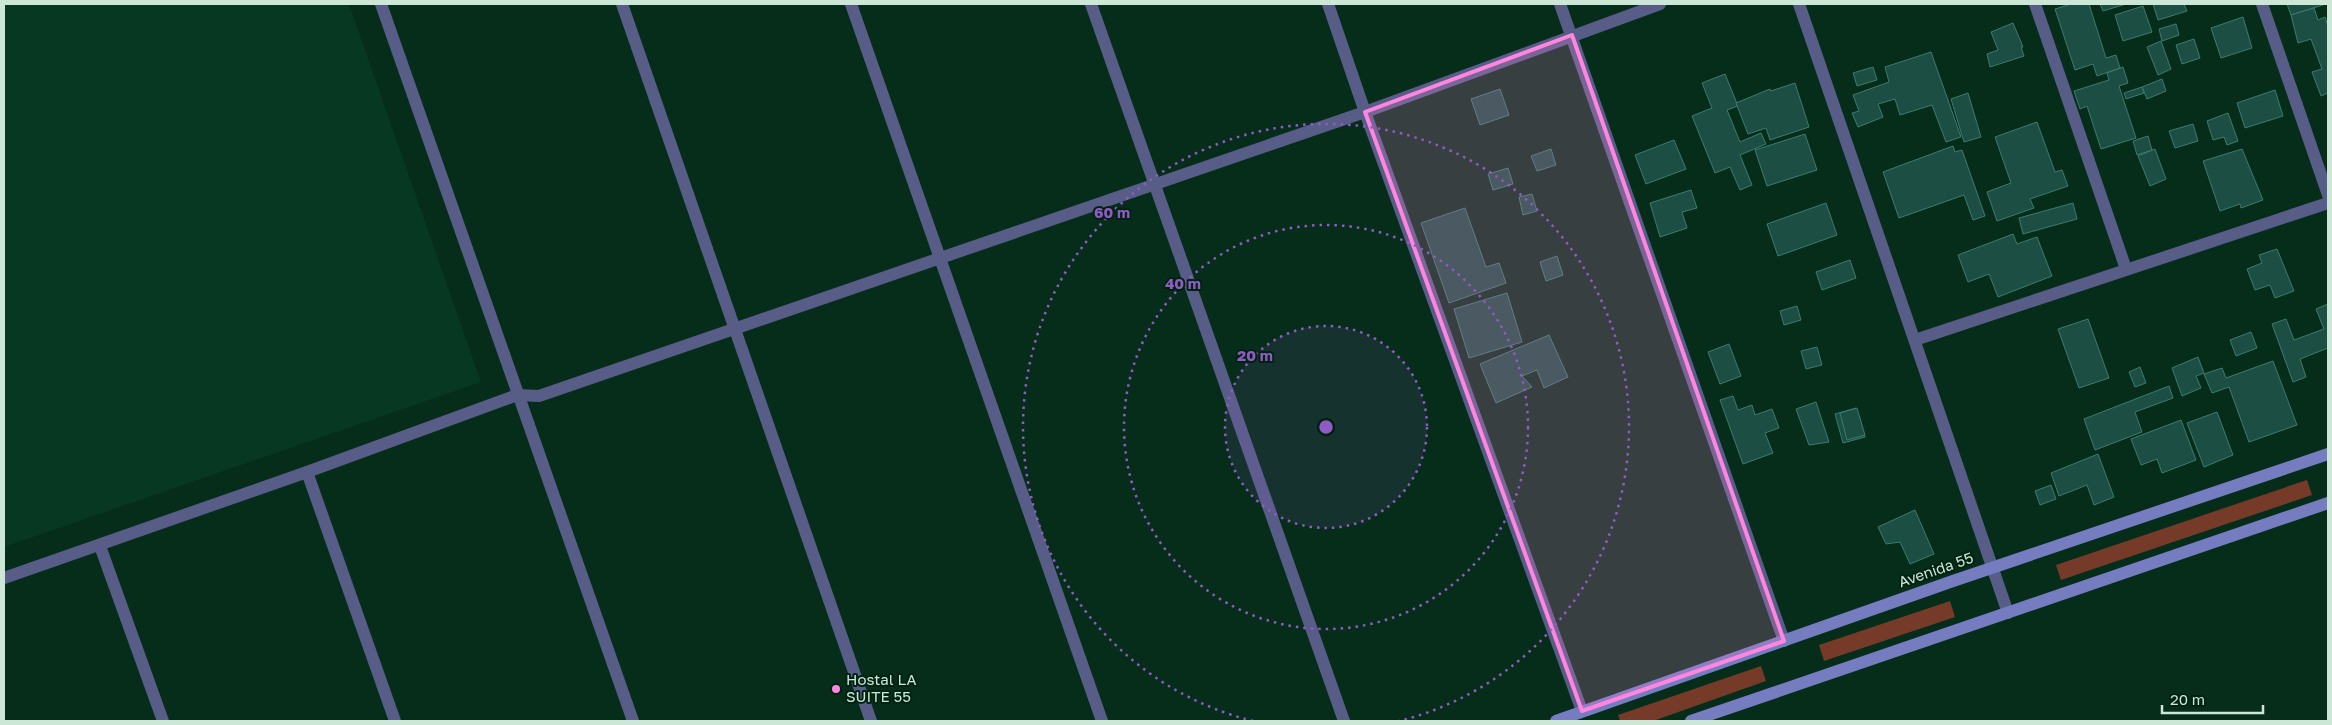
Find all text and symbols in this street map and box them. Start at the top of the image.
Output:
text: 60 m [1094,203,1130,221]
text: 40 m [1165,274,1201,292]
text: 20 m [1237,346,1273,364]
centre of rings [1317,418,1335,436]
street label: Avenida 55 [1896,548,1976,590]
place label: Hostal LA SUITE 55 [846,670,916,705]
scale bar [2162,682,2263,714]
marker: Hostal LA SUITE 55 [830,683,842,695]
text: 20 m [2170,690,2205,708]

